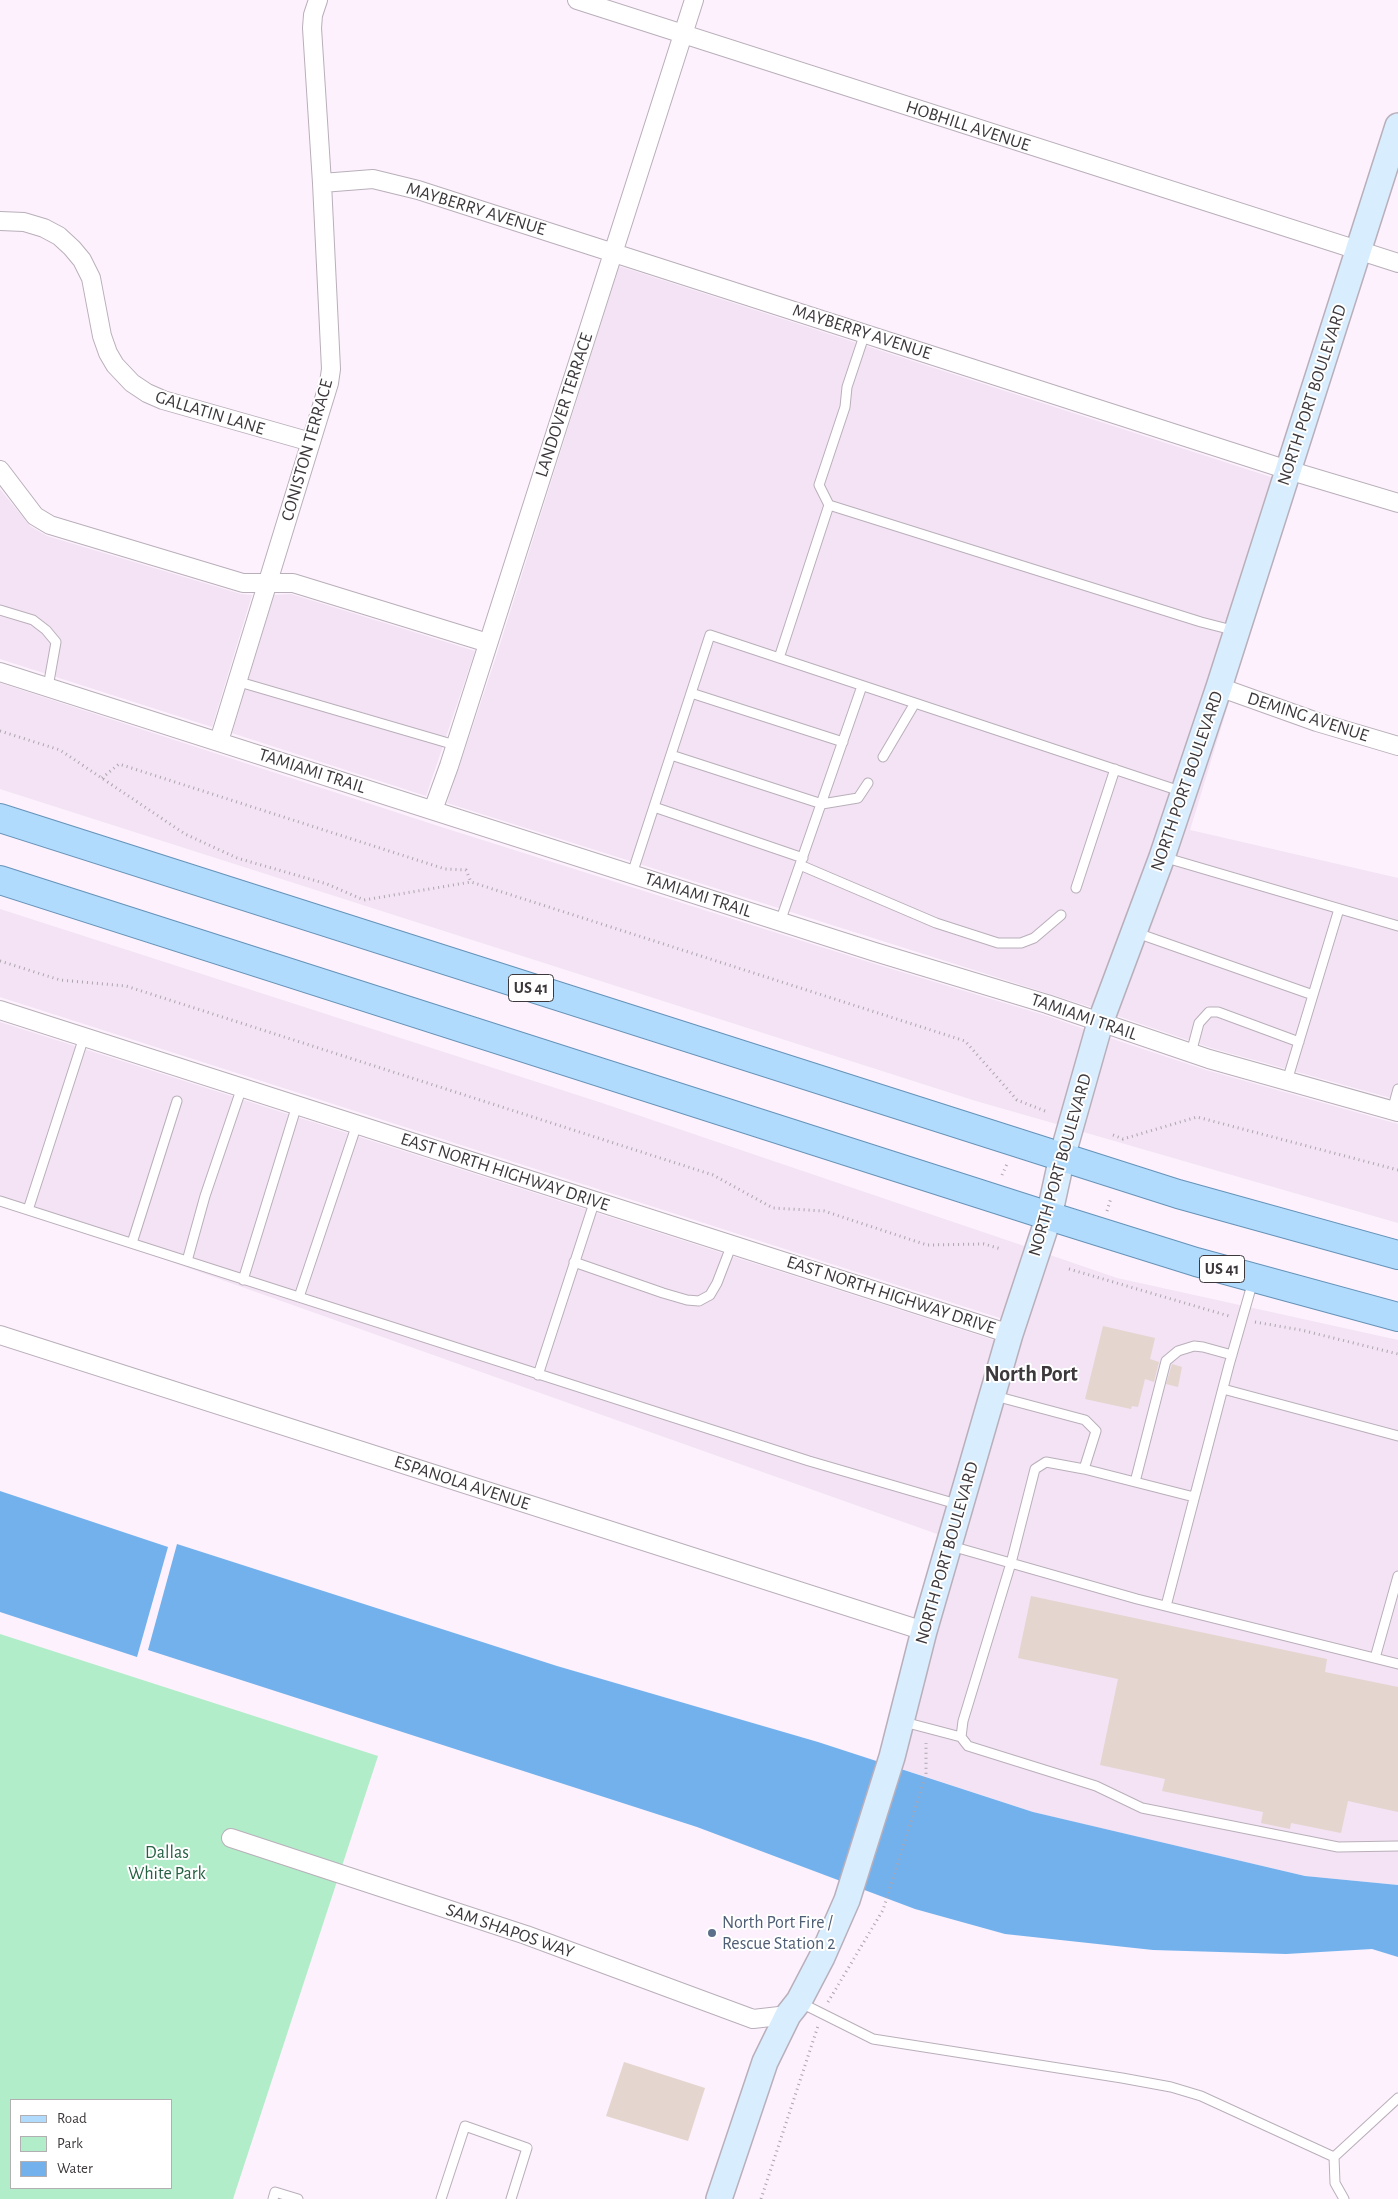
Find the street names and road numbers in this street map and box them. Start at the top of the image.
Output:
street label: HOBHILL AVENUE [903,96,1033,156]
street label: MAYBERRY AVENUE [404,178,548,240]
street label: MAYBERRY AVENUE [790,299,934,365]
street label: NORTH PORT BOULEVARD [1273,302,1351,488]
street label: LANDOVER TERRACE [530,330,598,480]
street label: CONISTON TERRACE [276,377,338,523]
street label: GALLATIN LANE [153,386,267,440]
street label: DEMING AVENUE [1245,687,1371,747]
street label: NORTH PORT BOULEVARD [1146,688,1228,874]
street label: TAMIAMI TRAIL [256,744,368,798]
street label: TAMIAMI TRAIL [642,868,754,922]
road number: US 41 [508,974,554,1001]
street label: TAMIAMI TRAIL [1028,989,1140,1045]
street label: NORTH PORT BOULEVARD [1024,1071,1096,1259]
street label: EAST NORTH HIGHWAY DRIVE [398,1128,612,1216]
street label: EAST NORTH HIGHWAY DRIVE [784,1251,998,1339]
road number: US 41 [1200,1256,1244,1282]
street label: ESPANOLA AVENUE [391,1451,533,1515]
street label: NORTH PORT BOULEVARD [911,1459,983,1647]
street label: SAM SHAPOS WAY [443,1899,577,1963]

